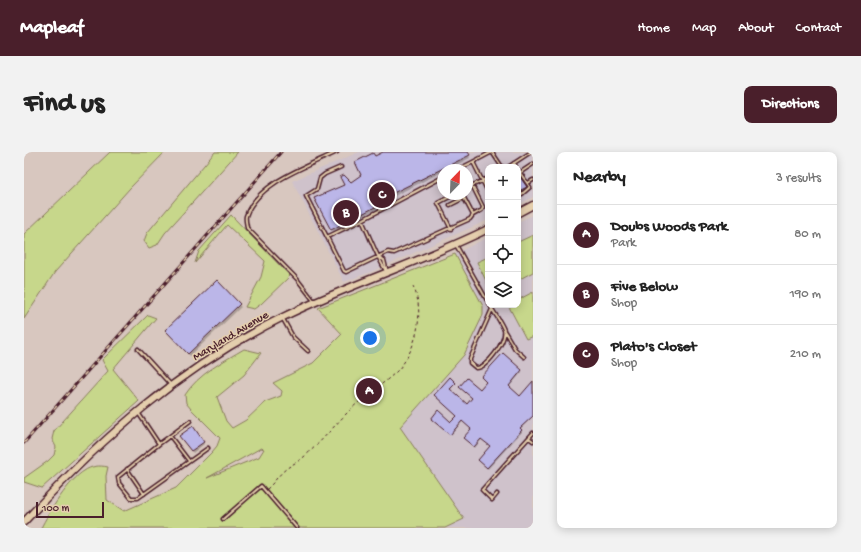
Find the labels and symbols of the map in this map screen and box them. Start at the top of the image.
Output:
north arrow [437,164,473,200]
pin: C [369,180,395,210]
pin: B [333,198,359,228]
street label: Maryland Avenue [191,308,272,365]
your location [360,328,380,348]
pin: A [356,376,382,406]
scale bar [36,500,104,519]

